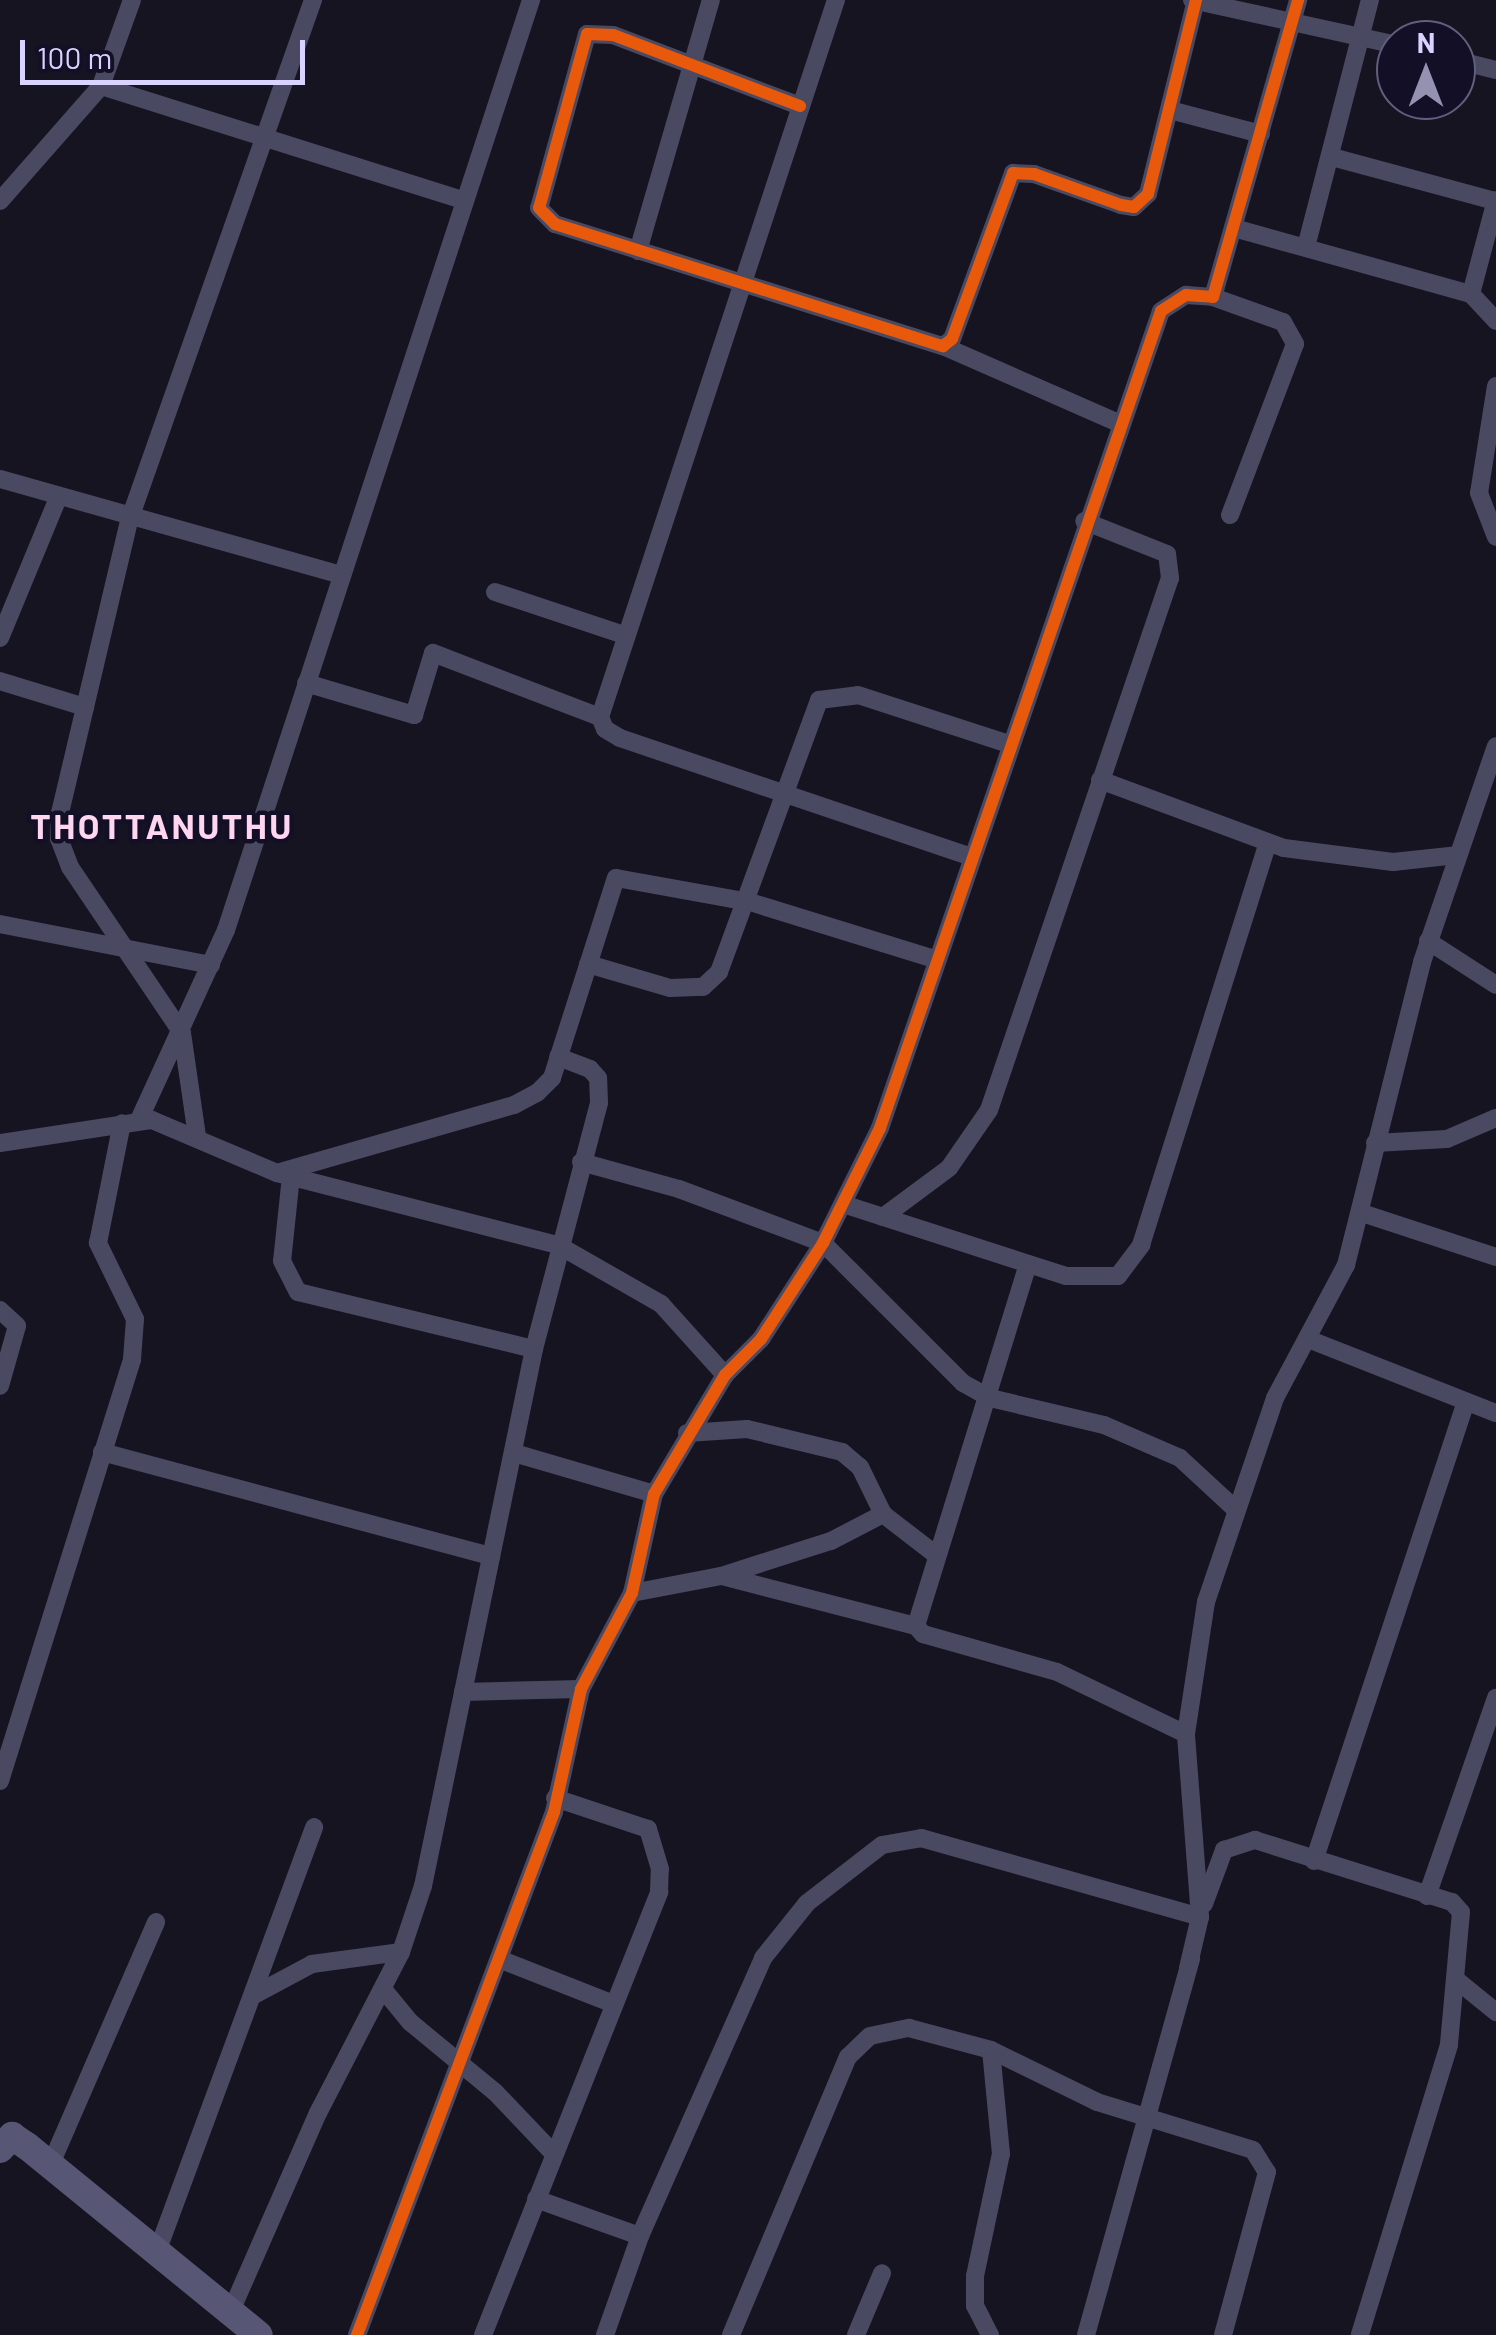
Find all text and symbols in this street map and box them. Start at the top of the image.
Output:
scale bar [25,20,310,82]
north arrow [1376,20,1476,120]
text: N [1417,25,1435,59]
text: 100 m [37,39,112,75]
district label: THOTTANUTHU [30,804,294,846]

